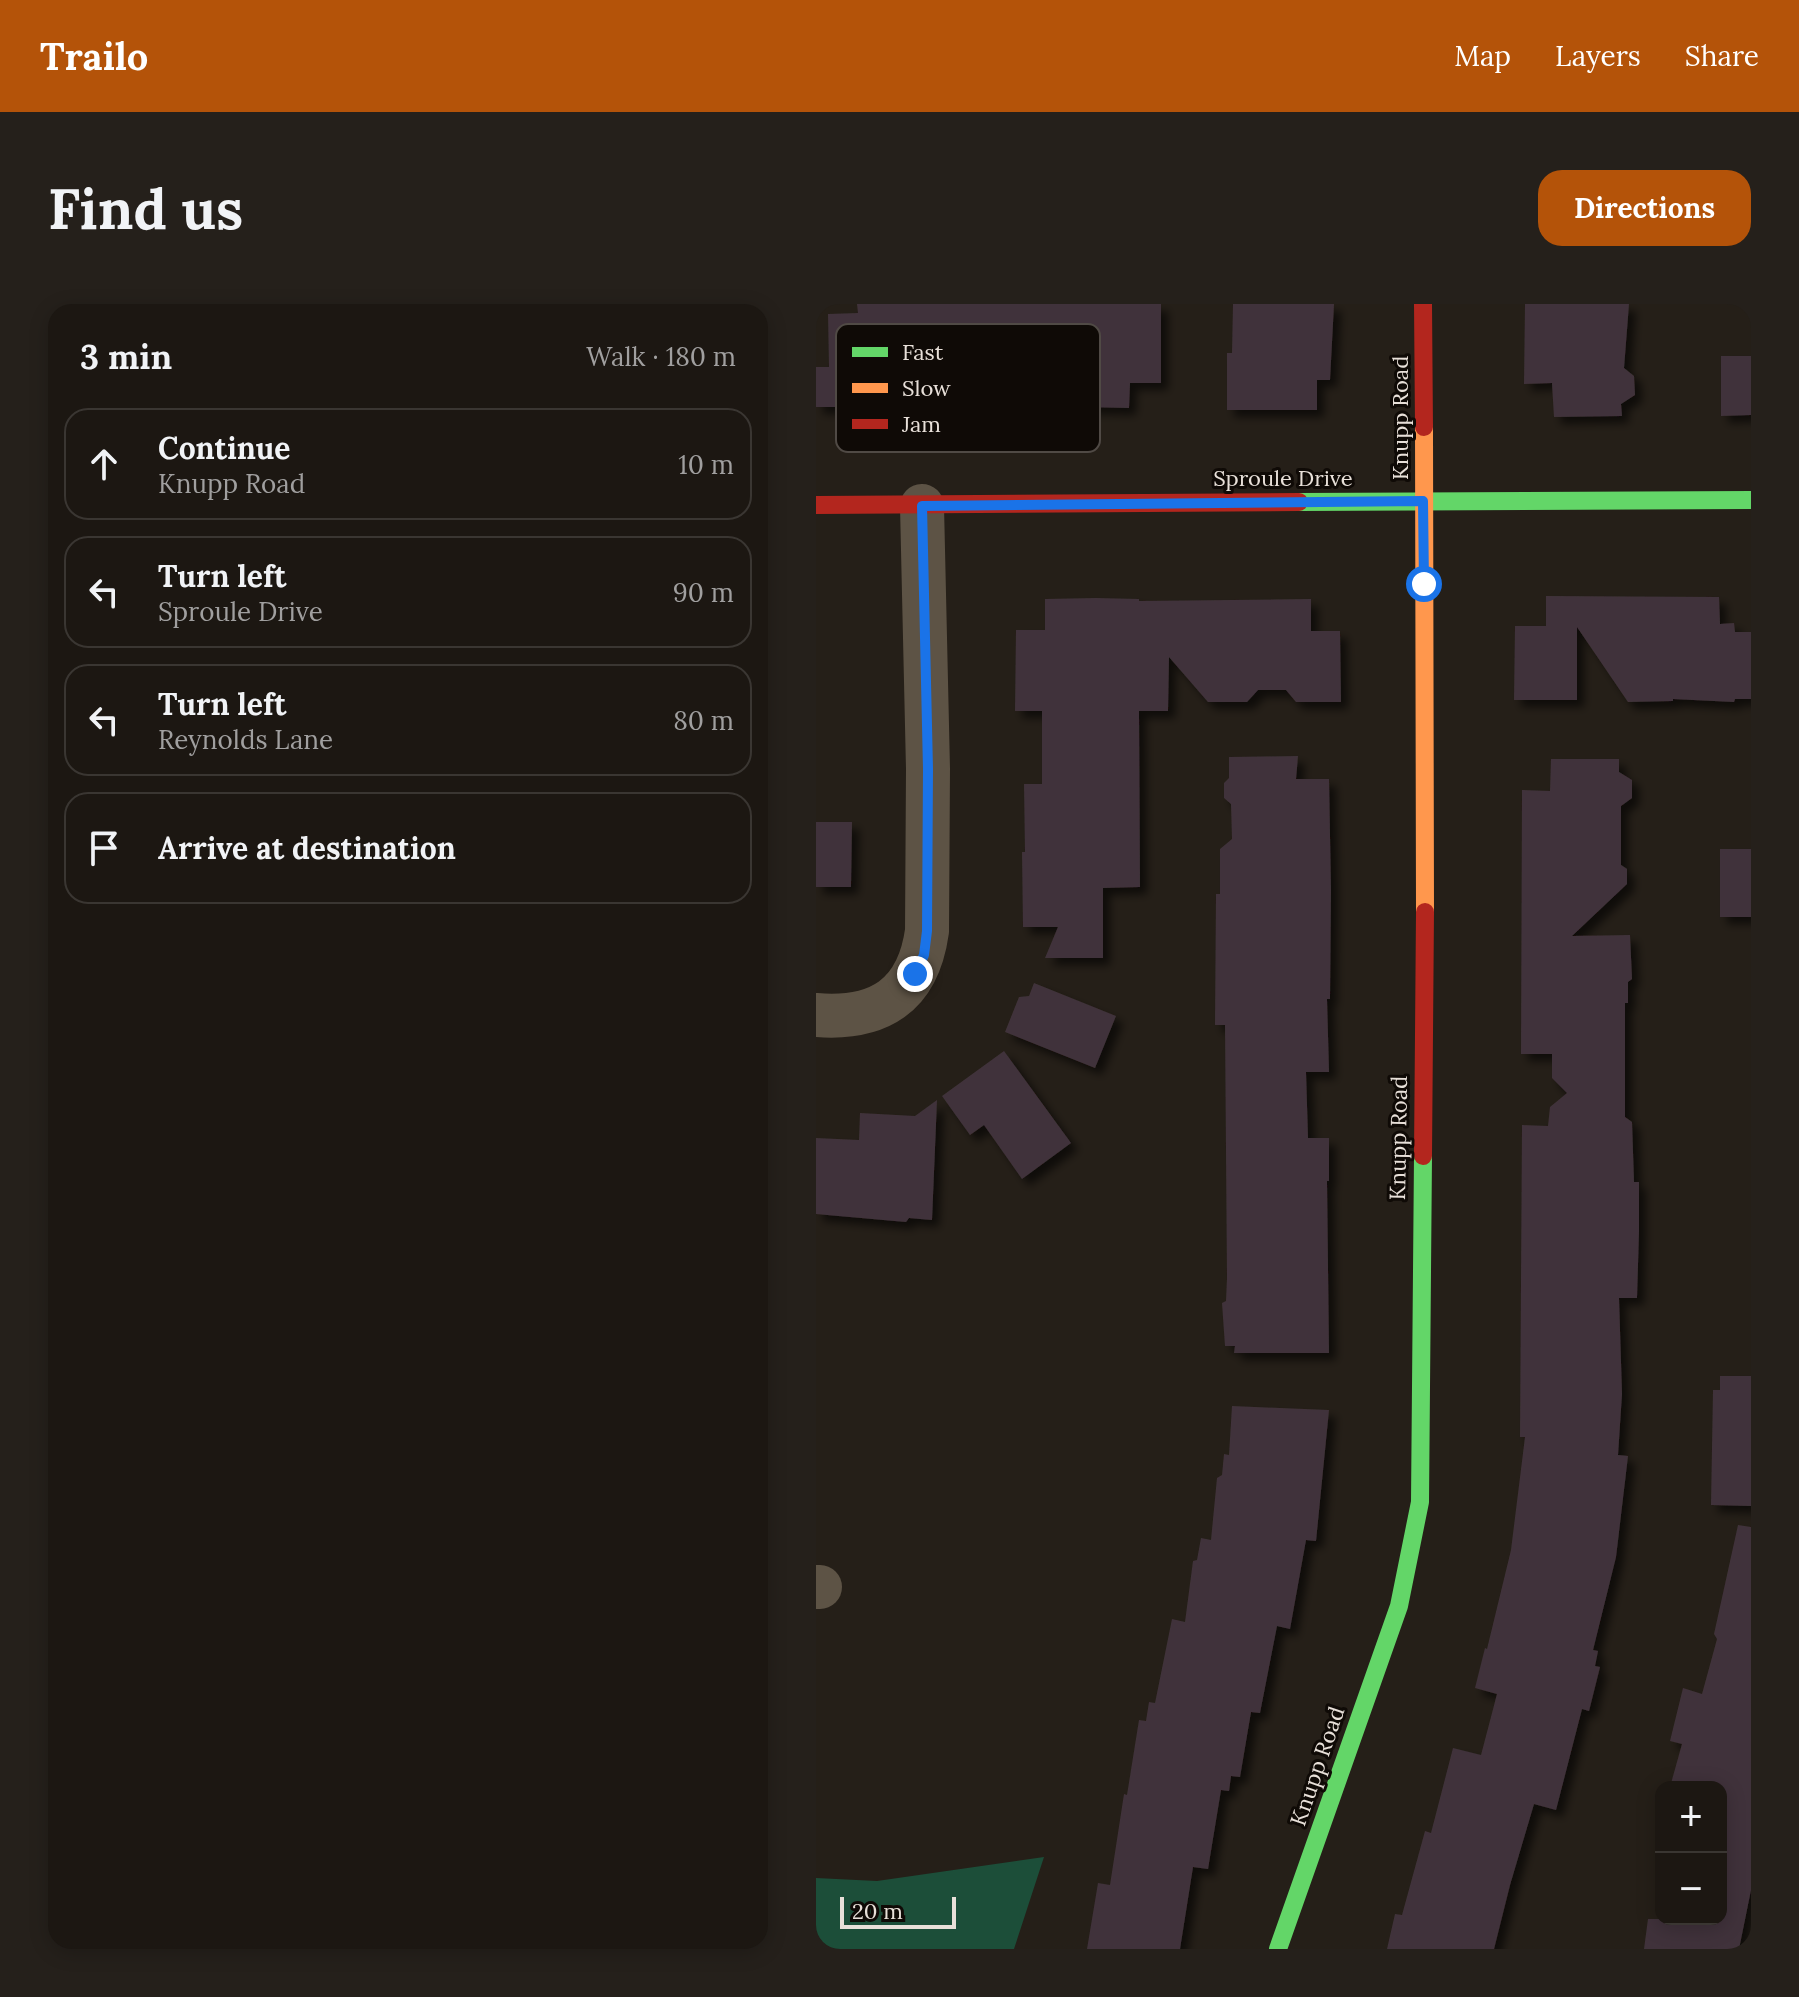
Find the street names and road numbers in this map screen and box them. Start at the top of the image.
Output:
street label: Knupp Road [1386,356,1414,480]
street label: Sproule Drive [1213,464,1353,492]
street label: Knupp Road [1383,1075,1413,1201]
street label: Knupp Road [1283,1703,1351,1829]

